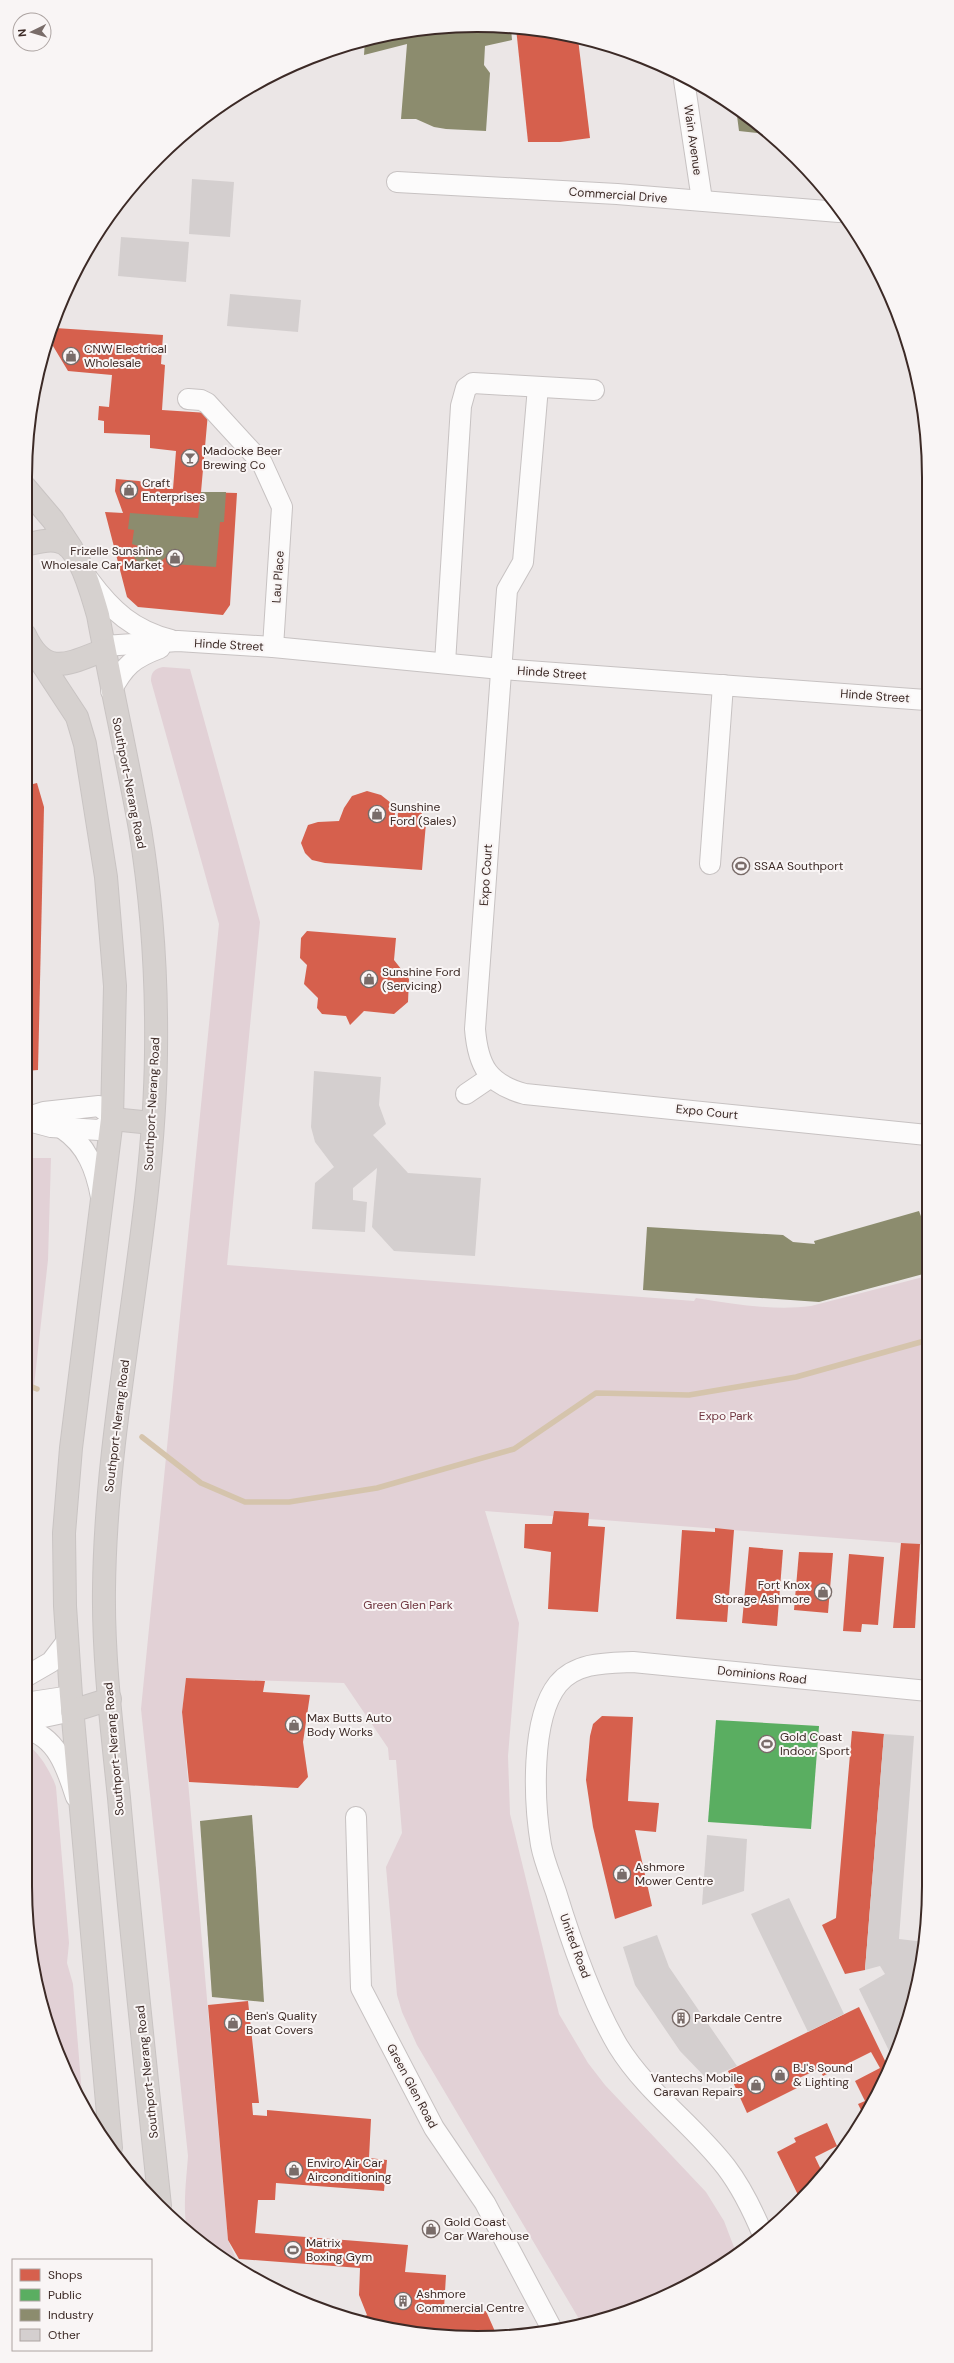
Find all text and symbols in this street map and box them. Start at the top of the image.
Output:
north arrow [12,12,52,52]
text: N [15,28,29,37]
street label: Wain Avenue [680,104,706,177]
street label: Commercial Drive [568,184,668,206]
place label: CNW Electrical Wholesale [84,341,167,371]
shop icon: CNW Electrical Wholesale [61,346,81,366]
place label: Madocke Beer Brewing Co [203,443,283,473]
bar icon: Madocke Beer Brewing Co [180,448,200,468]
place label: Craft Enterprises [142,475,205,505]
shop icon: Craft Enterprises [119,480,139,500]
place label: Frizelle Sunshine Wholesale Car Market [41,543,162,573]
shop icon: Frizelle Sunshine Wholesale Car Market [165,548,185,568]
street label: Lau Place [268,550,288,604]
street label: Hinde Street [194,635,264,655]
street label: Hinde Street [517,663,588,683]
street label: Hinde Street [840,686,911,706]
street label: Southport-Nerang Road [108,716,150,850]
place label: Sunshine Ford (Sales) [390,799,456,829]
shop icon: Sunshine Ford (Sales) [367,804,387,824]
street label: Expo Court [476,843,496,907]
sports icon: SSAA Southport [731,856,751,876]
place label: SSAA Southport [754,858,844,874]
place label: Sunshine Ford (Servicing) [382,964,460,994]
shop icon: Sunshine Ford (Servicing) [359,969,379,989]
street label: Southport-Nerang Road [141,1037,163,1171]
street label: Expo Court [675,1101,739,1123]
street label: Southport-Nerang Road [101,1359,133,1493]
park label: Expo Park [699,1408,753,1424]
place label: Fort Knox Storage Ashmore [714,1577,810,1607]
shop icon: Fort Knox Storage Ashmore [813,1582,833,1602]
park label: Green Glen Park [363,1597,453,1613]
street label: Dominions Road [716,1662,808,1688]
street label: Southport-Nerang Road [100,1682,128,1816]
place label: Max Butts Auto Body Works [307,1710,392,1740]
shop icon: Max Butts Auto Body Works [284,1715,304,1735]
place label: Gold Coast Indoor Sport [780,1729,850,1759]
sports icon: Gold Coast Indoor Sport [757,1734,777,1754]
place label: Ashmore Mower Centre [635,1859,714,1889]
shop icon: Ashmore Mower Centre [612,1864,632,1884]
street label: United Road [556,1911,594,1981]
street label: Southport-Nerang Road [132,2005,162,2139]
place label: Ben's Quality Boat Covers [246,2008,317,2038]
building icon: Parkdale Centre [671,2008,691,2028]
place label: Parkdale Centre [694,2010,782,2026]
shop icon: Ben's Quality Boat Covers [223,2013,243,2033]
street label: Green Glen Road [383,2041,441,2131]
place label: BJ's Sound & Lighting [793,2060,853,2090]
shop icon: BJ's Sound & Lighting [770,2065,790,2085]
place label: Vantechs Mobile Caravan Repairs [651,2070,743,2100]
shop icon: Vantechs Mobile Caravan Repairs [746,2075,766,2095]
place label: Enviro Air Car Airconditioning [307,2155,392,2185]
shop icon: Enviro Air Car Airconditioning [284,2160,304,2180]
place label: Gold Coast Car Warehouse [444,2214,529,2244]
shop icon: Gold Coast Car Warehouse [421,2219,441,2239]
place label: Matrix Boxing Gym [306,2235,372,2265]
sports icon: Matrix Boxing Gym [283,2240,303,2260]
legend [12,2259,152,2351]
text: Shops [48,2267,83,2283]
place label: Ashmore Commercial Centre [416,2286,524,2316]
text: Public [48,2287,82,2303]
building icon: Ashmore Commercial Centre [393,2291,413,2311]
text: Industry [48,2307,94,2323]
text: Other [48,2327,81,2343]

